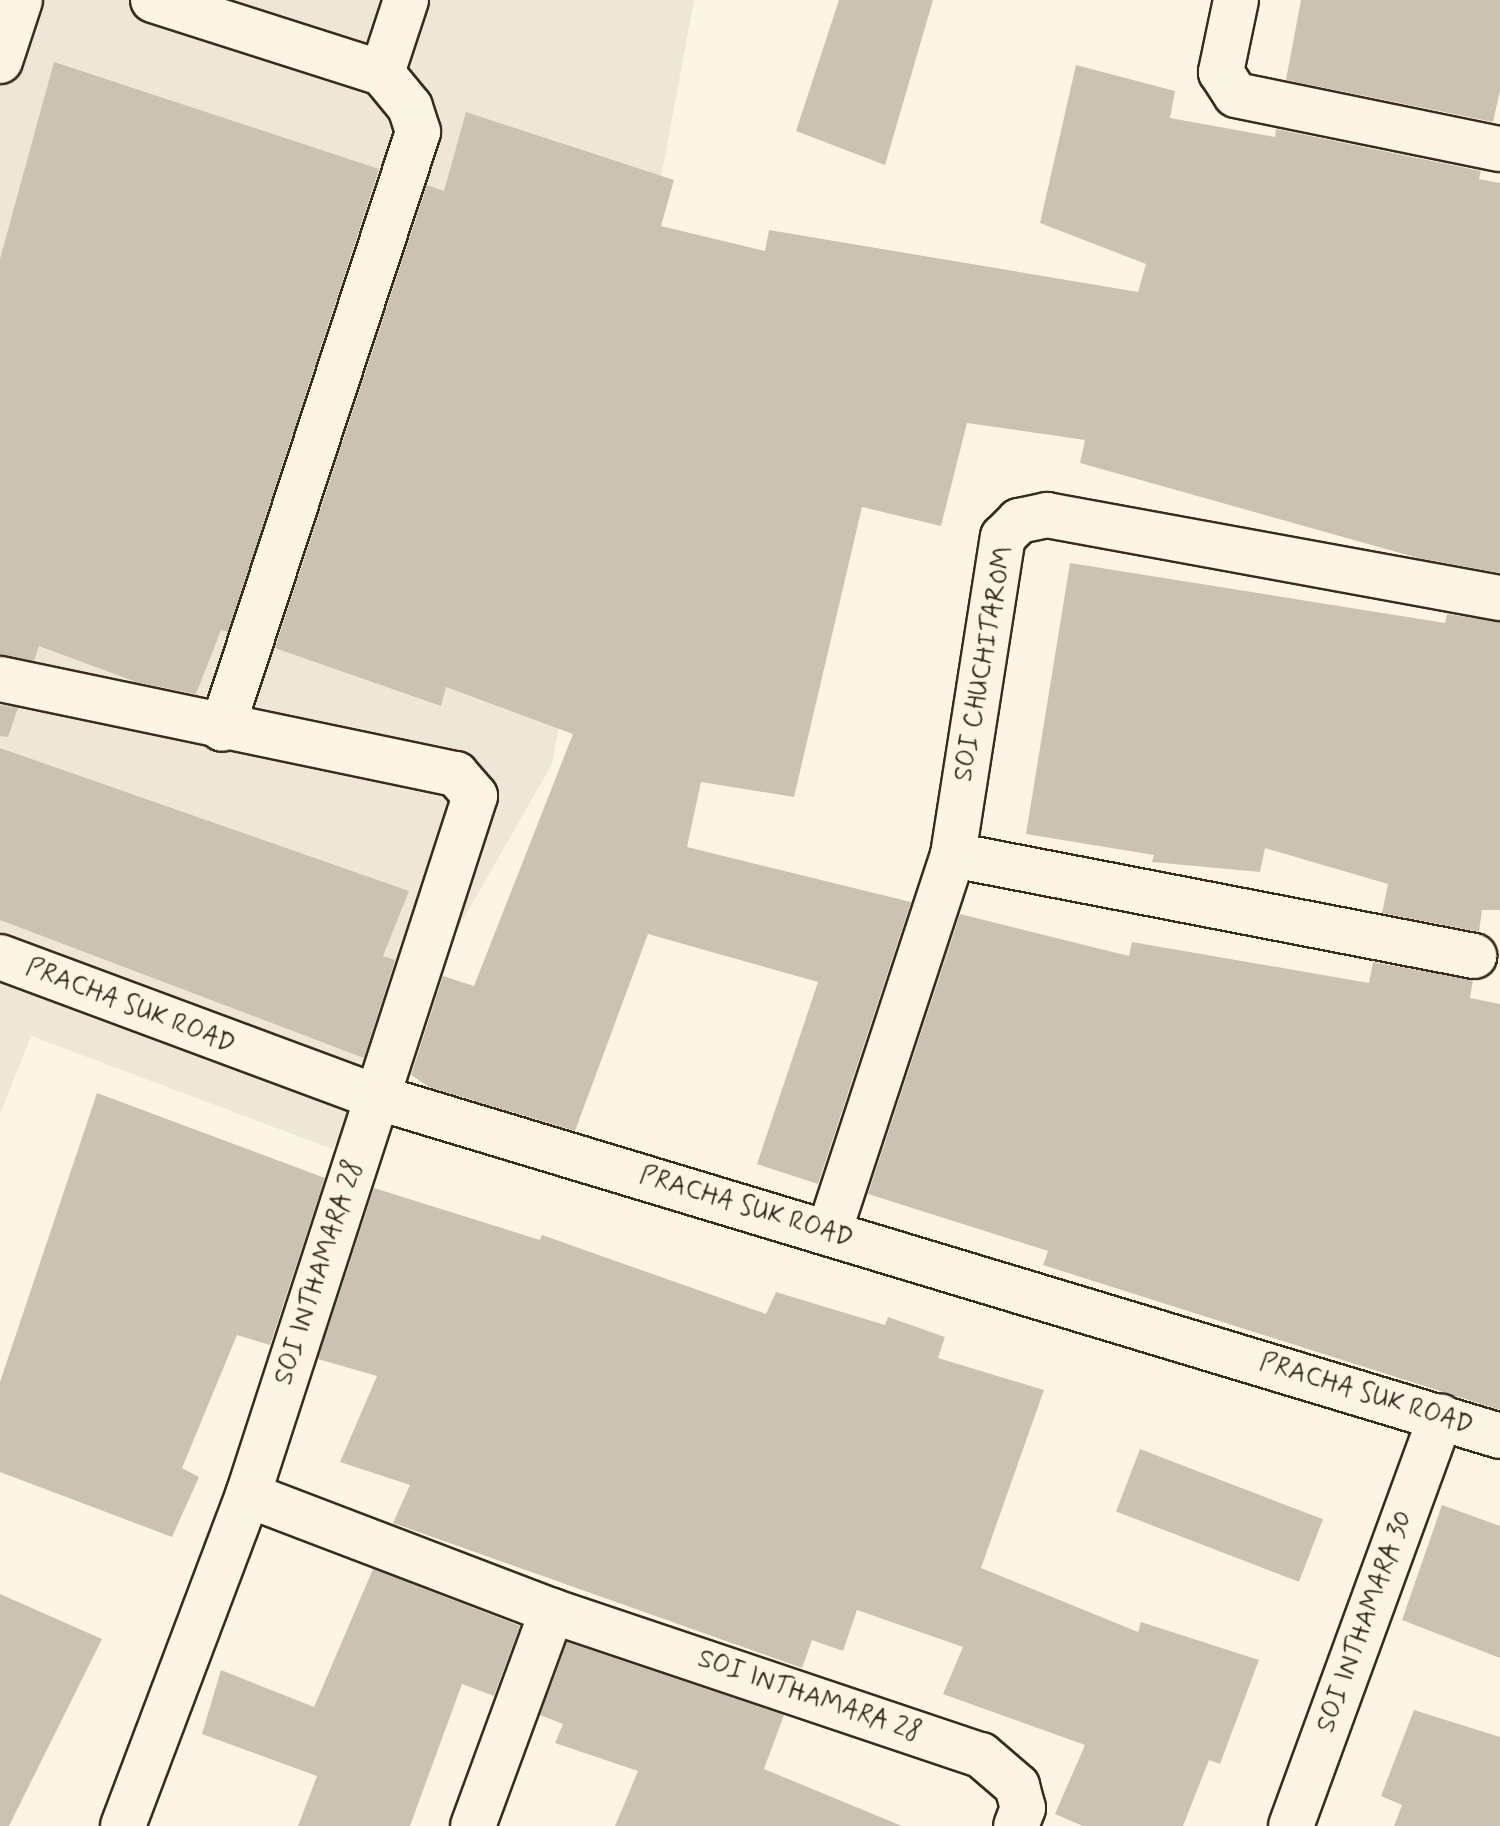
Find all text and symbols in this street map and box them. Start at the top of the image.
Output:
street label: SOI CHUCHITAROM [949,542,1021,786]
street label: PRACHA SUK ROAD [19,952,241,1062]
street label: SOI INTHAMARA 28 [268,1154,372,1392]
street label: PRACHA SUK ROAD [633,1160,859,1256]
street label: PRACHA SUK ROAD [1253,1347,1479,1443]
street label: SOI INTHAMARA 30 [1310,1504,1422,1740]
street label: SOI INTHAMARA 28 [691,1643,927,1751]

